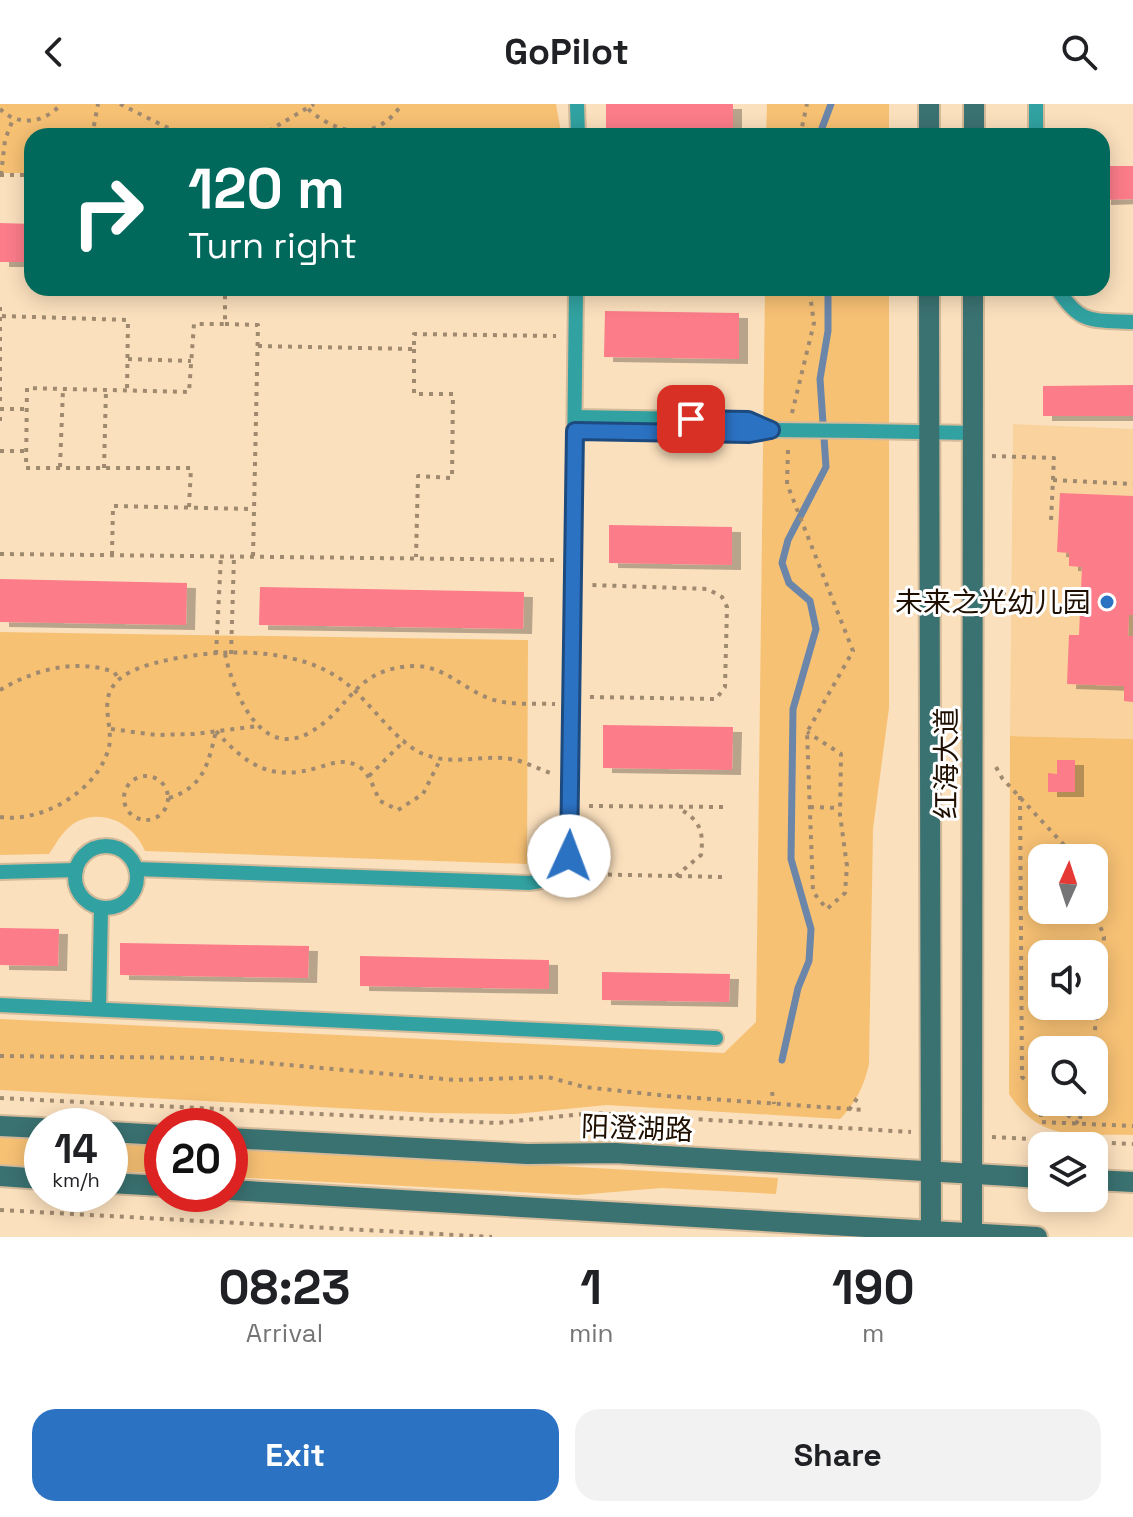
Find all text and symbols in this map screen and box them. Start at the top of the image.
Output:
text: GoPilot [504,29,629,75]
icon: back [32,30,76,74]
icon: search [1057,30,1101,74]
text: 120 m [188,153,345,224]
icon: right [56,160,160,264]
text: Turn right [188,223,357,269]
pin [657,385,725,453]
icon: arrive [669,397,713,441]
place label: 未来之光幼儿园 [895,584,1091,620]
marker: 未来之光幼儿园 [1098,593,1116,611]
street label: 红海大道 [928,707,964,819]
position arrow [527,814,611,898]
north arrow [1028,844,1108,924]
map controls [1028,844,1108,1212]
button: sound [1028,940,1108,1020]
button: search [1028,1036,1108,1116]
speed limit sign: 20 [144,1108,248,1212]
street label: 阳澄湖路 [580,1108,694,1148]
text: 14 [54,1124,98,1175]
button: layers [1028,1132,1108,1212]
text: km/h [52,1167,100,1193]
text: 08:23 [218,1257,350,1318]
text: 1 [580,1257,602,1318]
text: 190 [832,1257,915,1318]
text: Arrival [246,1316,323,1350]
text: min [569,1316,614,1350]
text: m [862,1316,884,1350]
button: Exit [32,1409,559,1501]
button: Share [575,1409,1101,1501]

